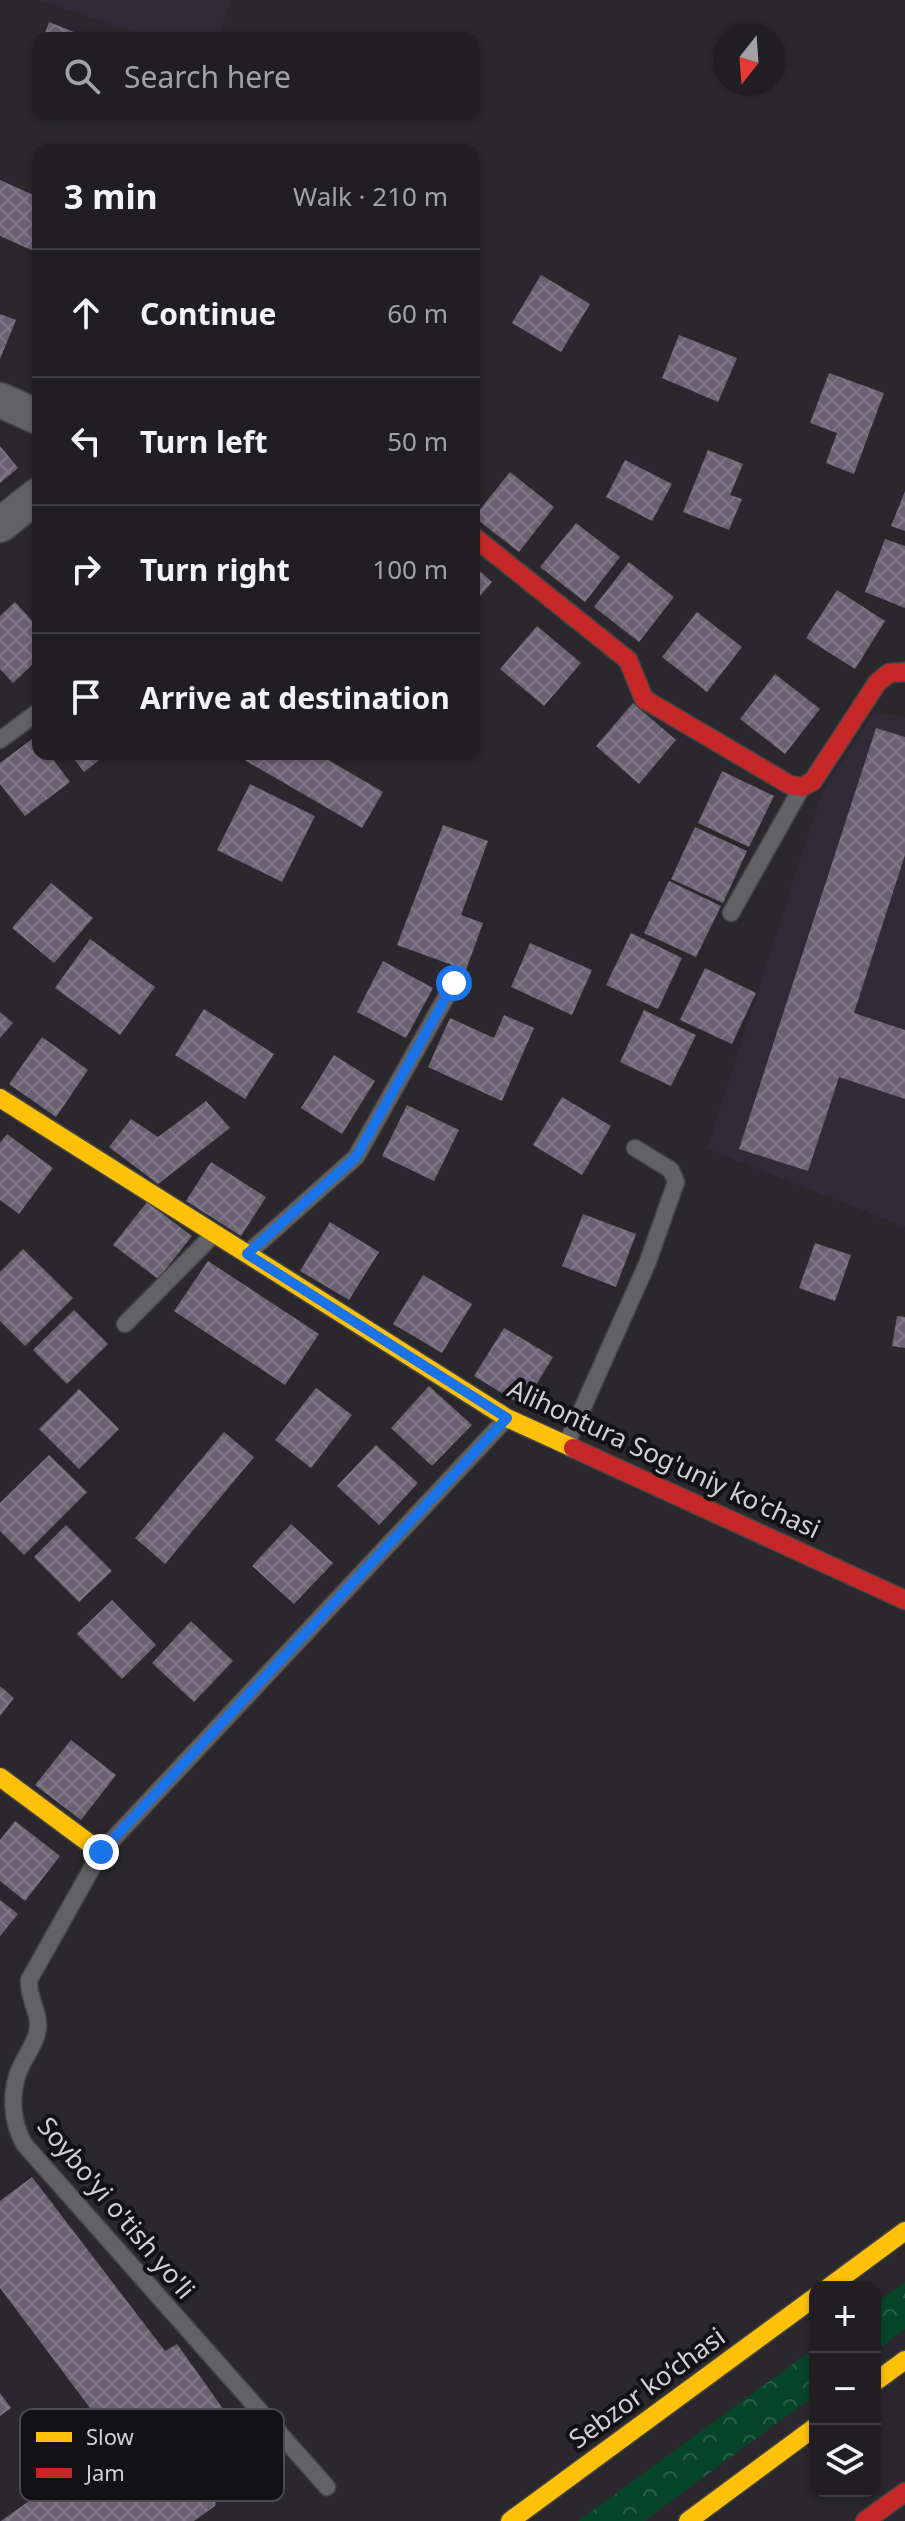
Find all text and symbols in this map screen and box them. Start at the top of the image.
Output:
north arrow [713,24,785,96]
search box [32,32,480,120]
icon: search [60,54,104,98]
text: Search here [124,56,291,97]
text: 3 min [64,173,158,219]
text: Walk · 210 m [293,178,448,214]
icon: ahead [64,291,108,335]
text: Continue [140,293,276,334]
text: 60 m [387,295,448,331]
icon: left [64,419,108,463]
text: Turn left [140,421,268,462]
text: 50 m [387,423,448,459]
icon: right [64,547,108,591]
text: Turn right [140,549,290,590]
text: 100 m [372,551,448,587]
icon: arrive [64,675,108,719]
text: Arrive at destination [140,677,450,718]
route start [436,965,472,1001]
street label: Alihontura Sog'uniy ko'chasi [502,1370,826,1546]
route end [83,1834,119,1870]
street label: Soybo'yi o'tish yo'li [30,2109,204,2306]
map controls [809,2281,881,2497]
button: + [809,2281,881,2353]
street label: Sebzor ko‘chasi [561,2318,732,2456]
button: − [809,2353,881,2425]
legend [20,2409,284,2501]
text: Slow [86,2421,135,2451]
button: layers [809,2425,881,2497]
text: Jam [84,2457,125,2487]

